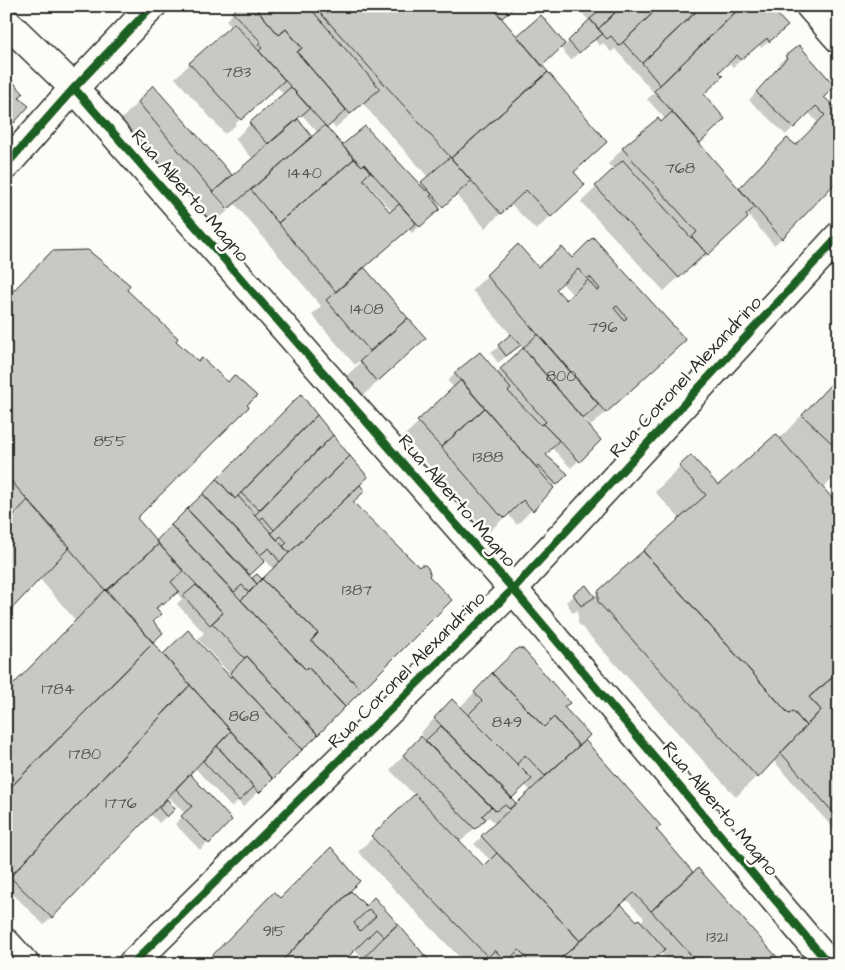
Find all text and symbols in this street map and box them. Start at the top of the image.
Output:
house number: 783 [223,61,251,83]
street label: Rua Alberto Magno [124,124,256,269]
house number: 768 [665,157,695,179]
house number: 1440 [288,162,322,184]
street label: Rua Coronel Alexandrino [603,290,769,464]
house number: 1408 [350,298,384,320]
house number: 796 [589,316,617,338]
house number: 800 [546,365,576,387]
street label: Rua Alberto Magno [391,429,523,574]
house number: 855 [93,430,127,452]
house number: 1388 [473,446,503,468]
house number: 1387 [342,579,372,601]
street label: Rua Coronel Alexandrino [322,585,492,755]
house number: 1784 [41,678,75,700]
house number: 868 [229,705,259,727]
house number: 849 [492,711,522,733]
street label: Rua Alberto Magno [655,736,785,883]
house number: 1780 [69,743,101,765]
house number: 1776 [105,792,137,814]
house number: 915 [263,920,286,942]
house number: 1321 [706,926,728,948]

